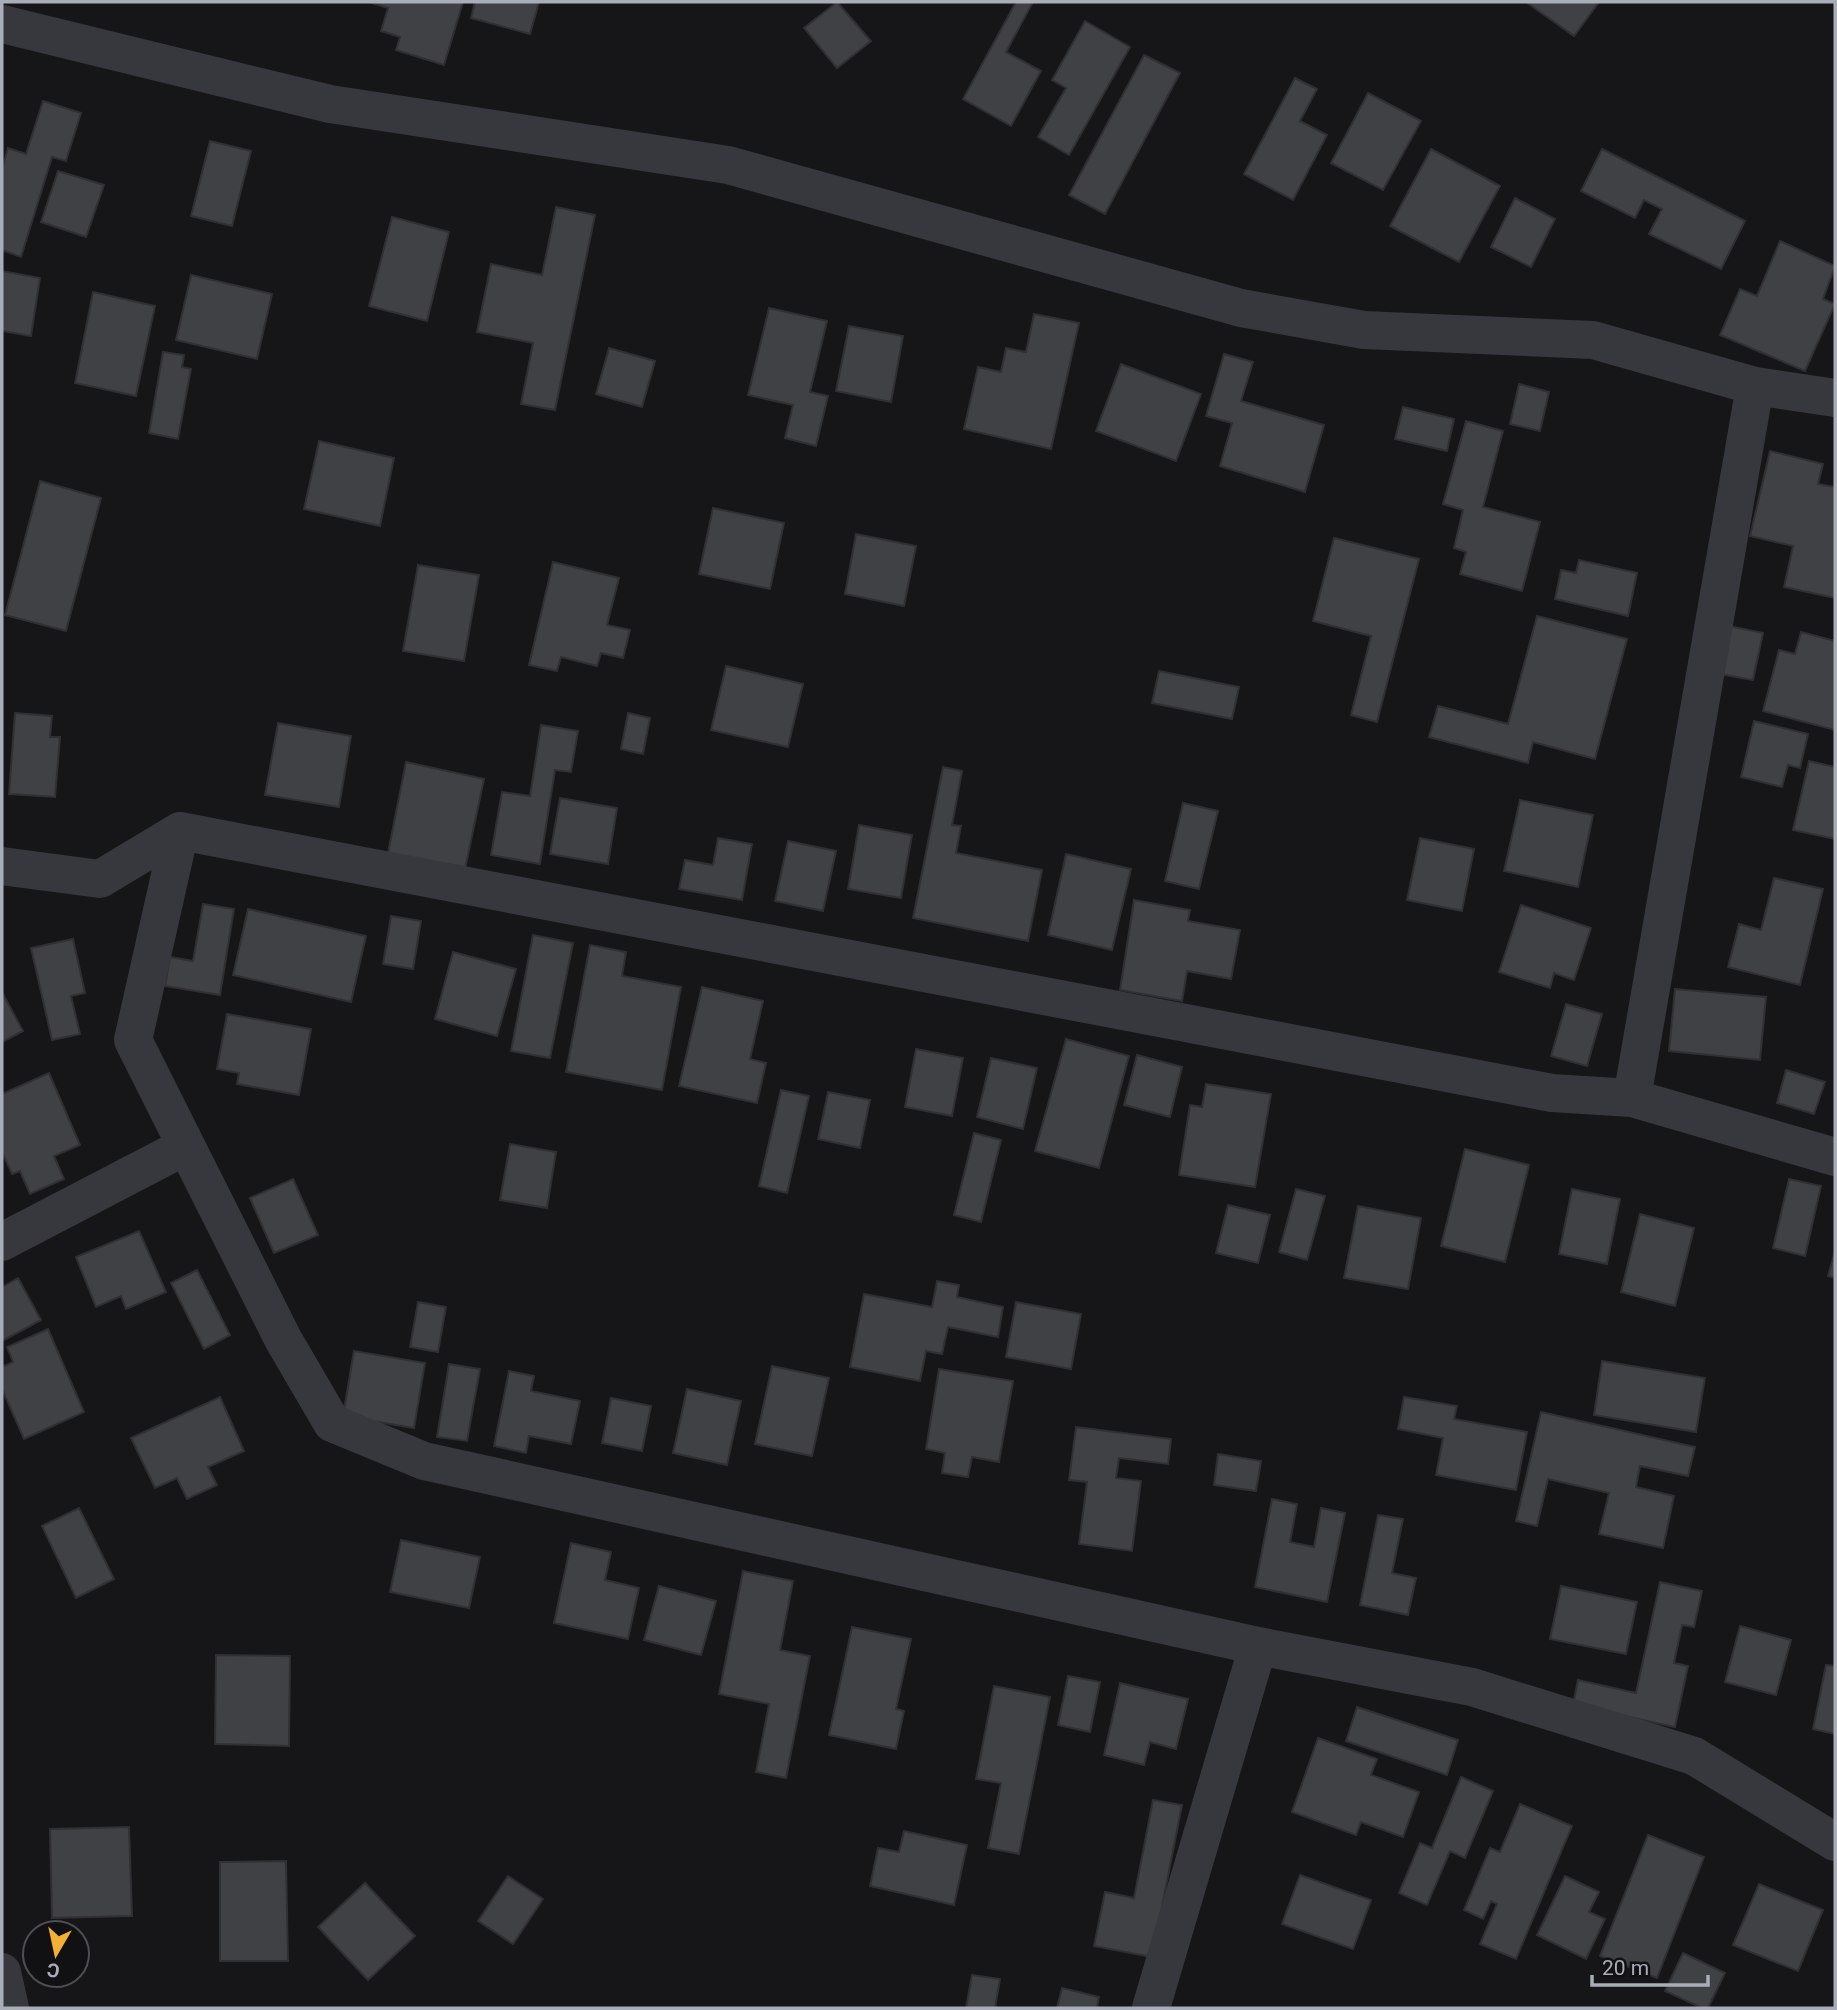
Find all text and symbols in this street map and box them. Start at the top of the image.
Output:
north arrow [21,1919,91,1989]
scale bar [1592,1944,1708,1988]
text: 20 m [1602,1956,1649,1980]
text: С [45,1958,61,1983]

